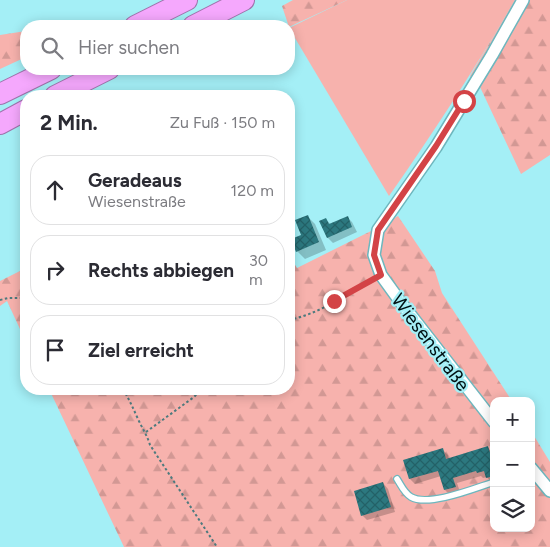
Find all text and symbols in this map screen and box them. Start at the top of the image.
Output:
search box [20,20,295,75]
icon: search [38,34,66,62]
text: Hier suchen [78,36,179,59]
route start [453,90,476,113]
text: 2 Min. [40,110,98,135]
text: Zu Fuß · 150 m [170,113,275,132]
text: Geradeaus [88,169,182,192]
icon: ahead [41,176,69,204]
text: 120 m [231,181,274,200]
text: Wiesenstraße [88,192,186,211]
text: 30 m [249,251,268,289]
icon: right [41,256,69,284]
text: Rechts abbiegen [88,259,234,282]
street label: Wiesenstraße [386,289,475,396]
route end [323,290,346,313]
icon: arrive [41,336,69,364]
text: Ziel erreicht [88,339,194,362]
map controls [490,397,535,532]
button: + [490,397,535,442]
button: − [490,442,535,487]
button: layers [490,487,535,532]

